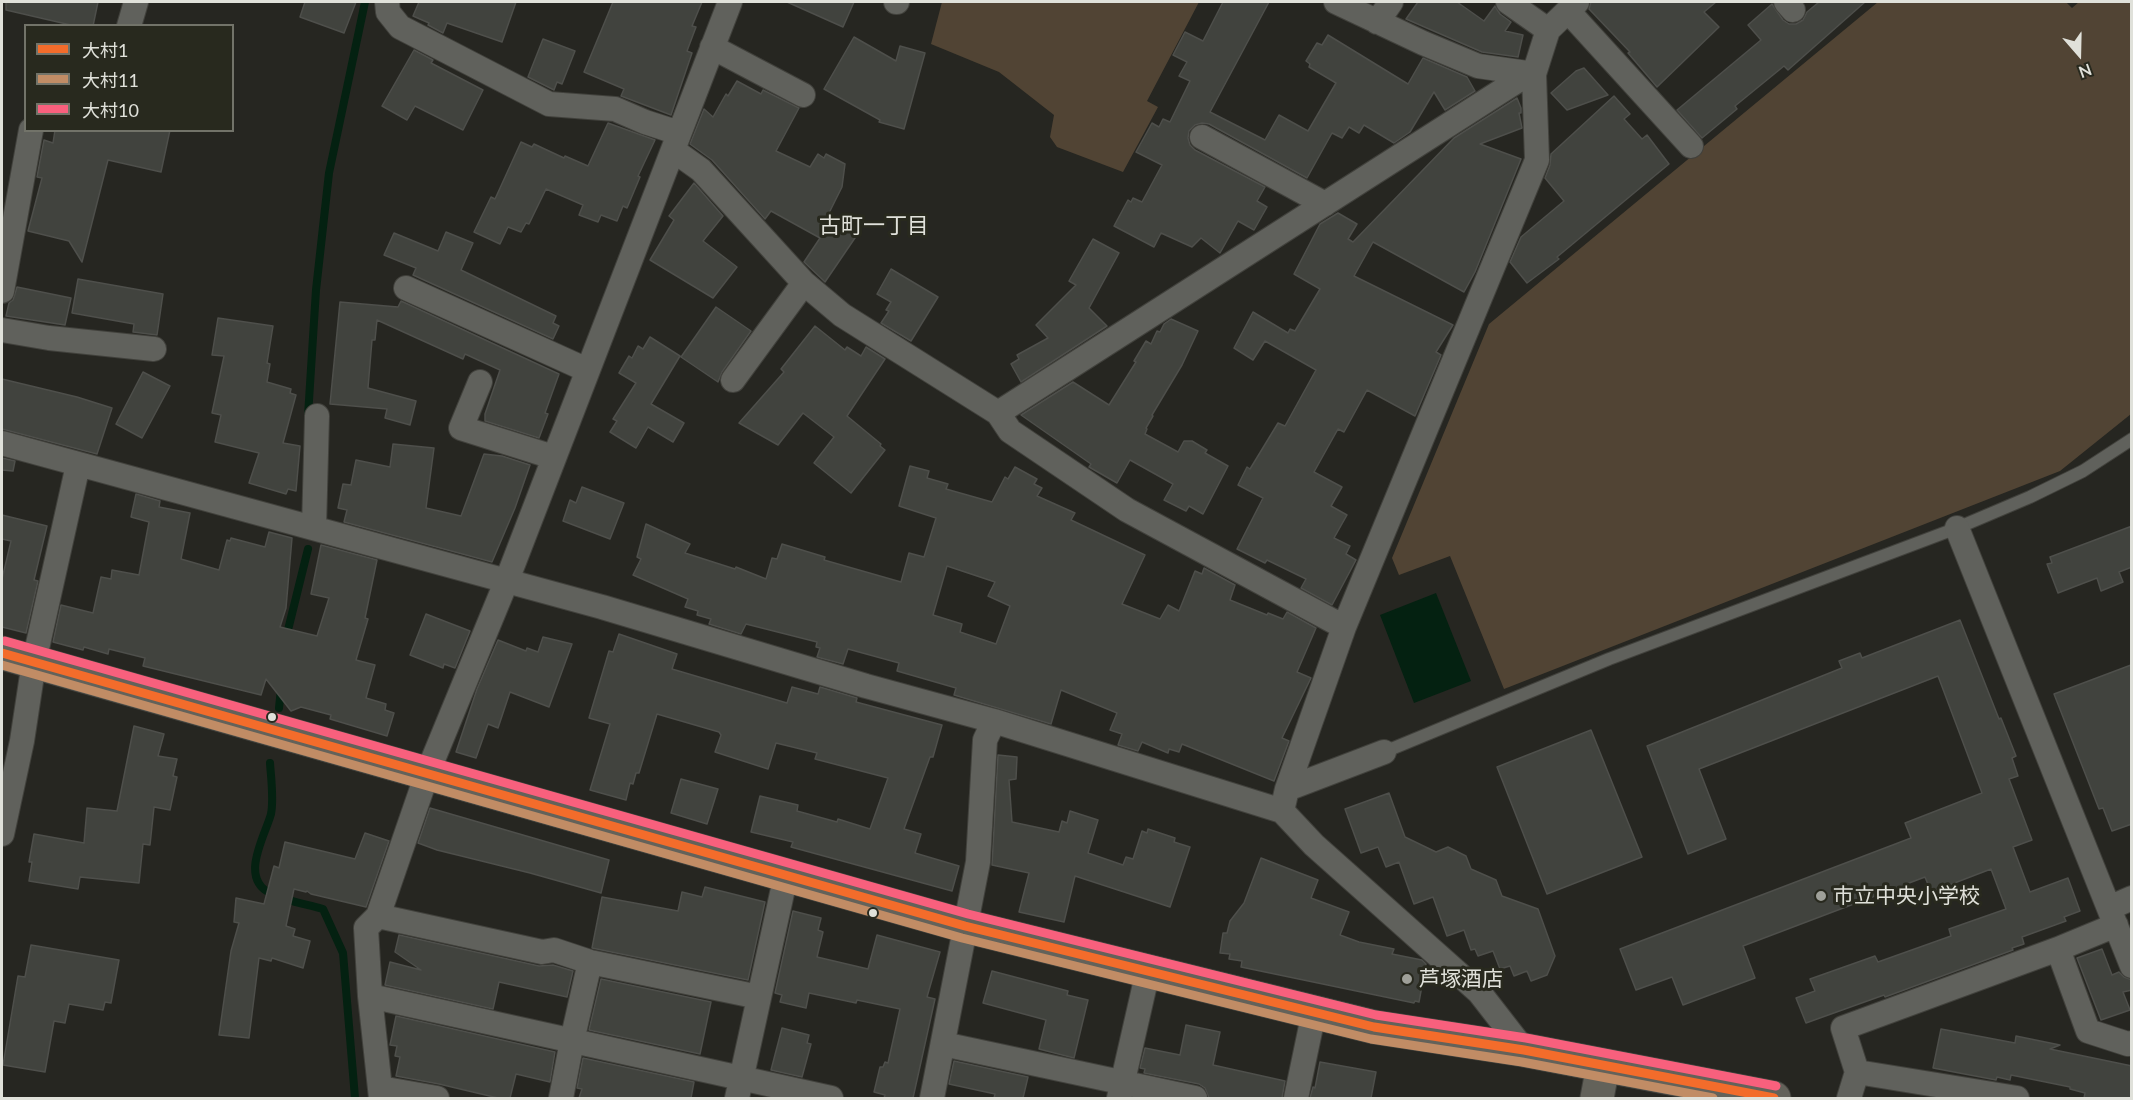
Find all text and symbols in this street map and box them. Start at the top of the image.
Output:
legend [24,24,234,132]
north arrow [2049,24,2109,84]
text: 大村1 [82,39,128,61]
text: N [2076,60,2094,82]
text: 大村11 [82,69,139,91]
text: 大村10 [82,99,139,121]
district label: 古町一丁目 [819,213,929,239]
unlabelled marker [266,711,278,723]
place label: 市立中央小学校 [1833,883,1980,909]
marker: 市立中央小学校 [1814,889,1828,903]
unlabelled marker [867,907,879,919]
place label: 芦塚酒店 [1419,966,1503,992]
marker: 芦塚酒店 [1400,972,1414,986]

